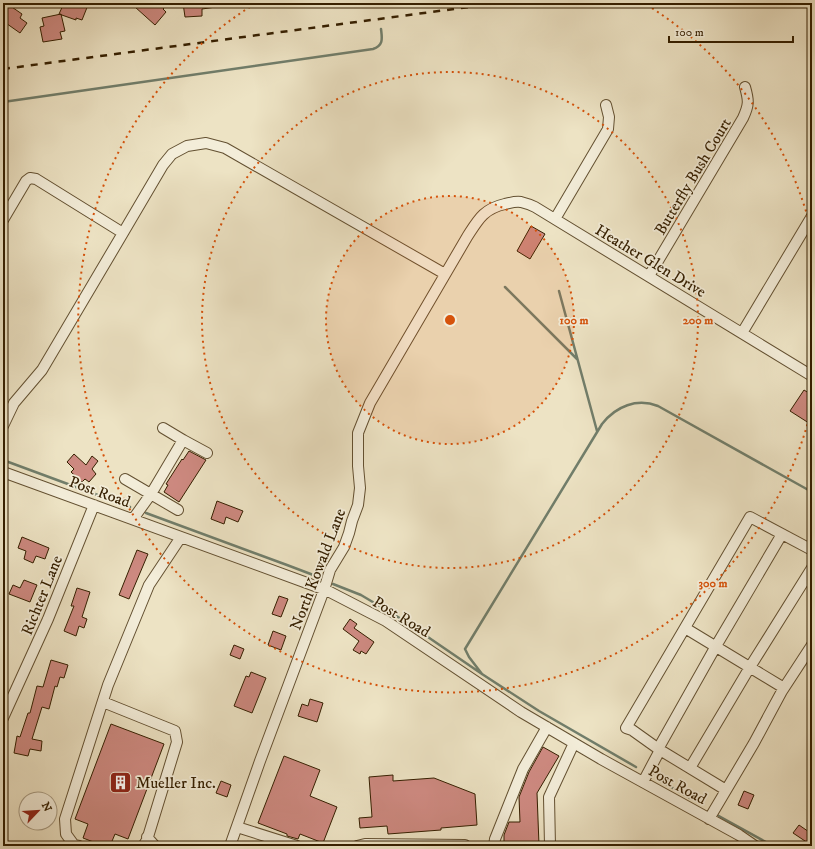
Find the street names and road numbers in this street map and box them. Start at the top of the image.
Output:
street label: Butterfly Bush Court [650,114,736,239]
street label: Heather Glen Drive [591,220,710,302]
street label: Post Road [66,472,133,512]
street label: North Kowald Lane [286,505,350,633]
street label: Richter Lane [17,552,67,638]
street label: Post Road [369,592,434,642]
street label: Post Road [645,761,710,809]

